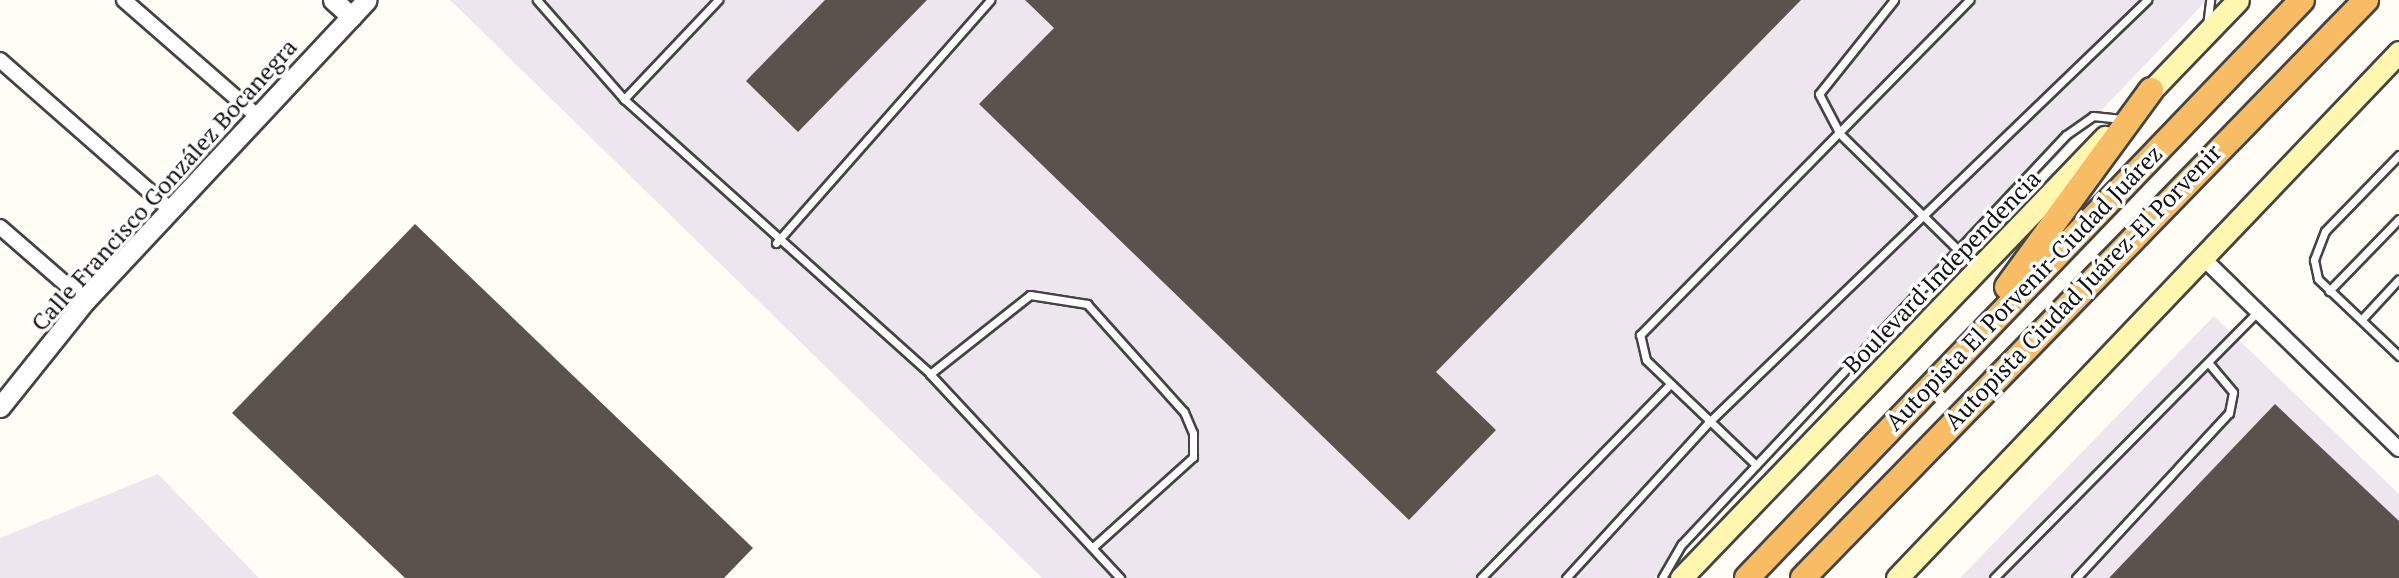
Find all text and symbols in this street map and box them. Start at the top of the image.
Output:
street label: Calle Francisco González Bocanegra [25,33,303,337]
street label: Autopista Ciudad Juárez-El Porvenir [1939,138,2227,436]
street label: Autopista El Porvenir-Ciudad Juárez [1880,139,2168,437]
street label: Boulevard Independencia [1837,164,2047,380]

